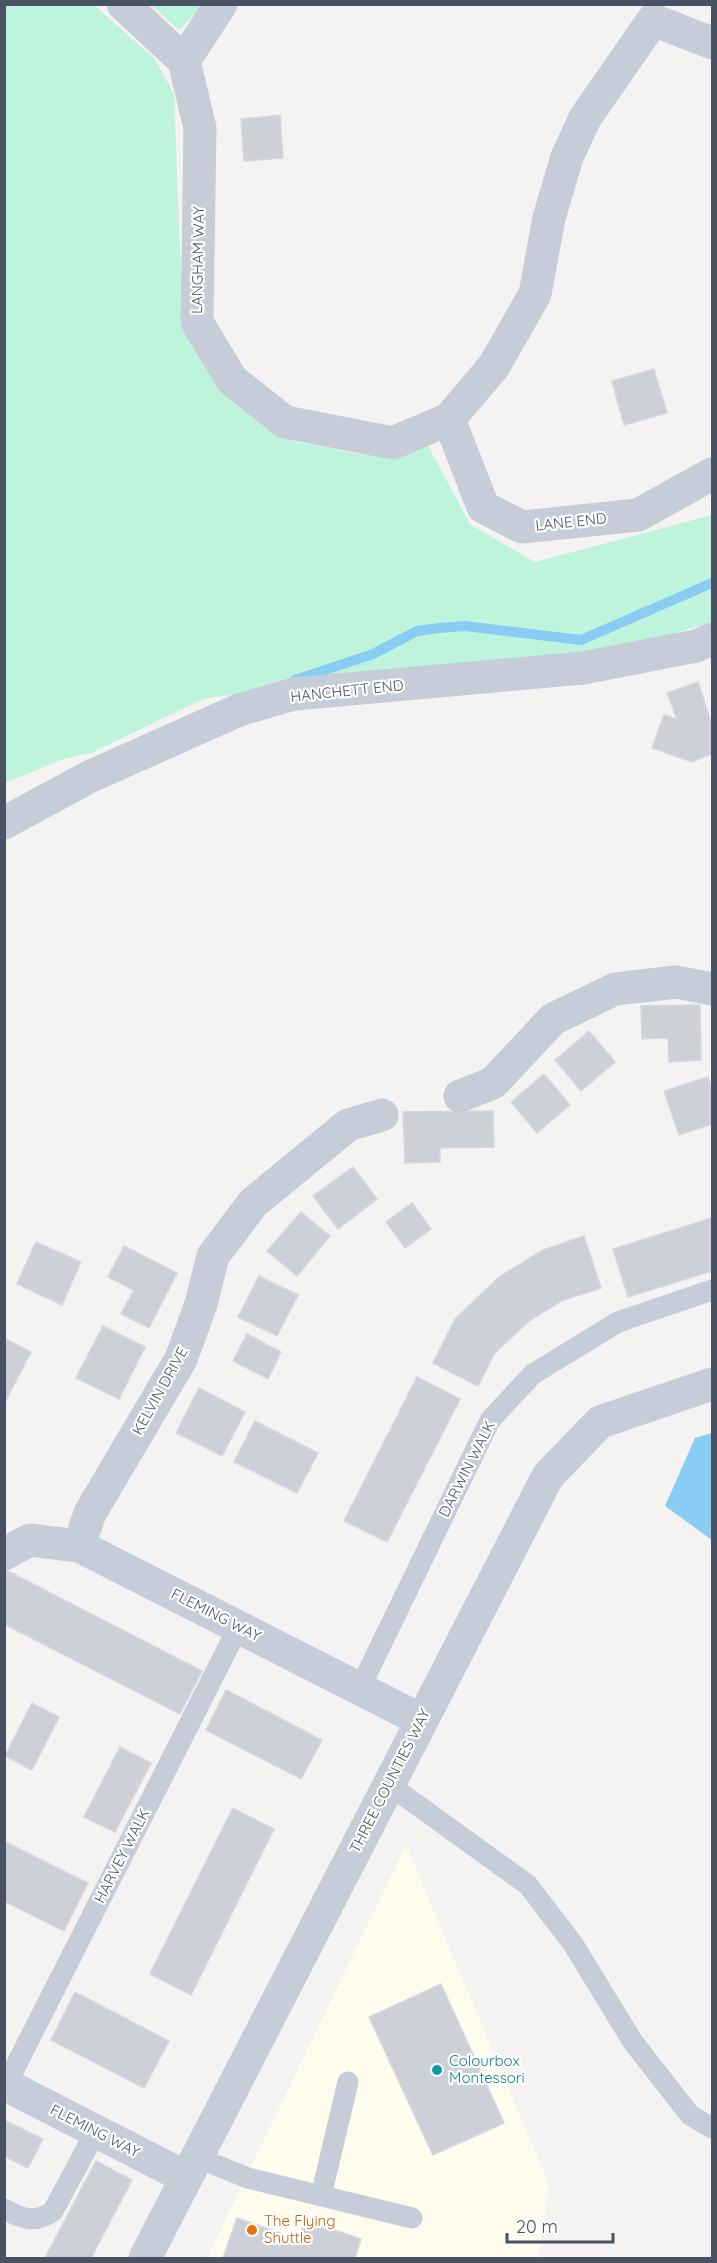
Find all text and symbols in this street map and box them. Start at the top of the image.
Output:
street label: LANGHAM WAY [187,205,208,314]
street label: LANE END [534,508,608,535]
street label: HANCHETT END [290,675,405,706]
street label: KELVIN DRIVE [128,1343,192,1438]
street label: DARWIN WALK [434,1417,499,1520]
street label: FLEMING WAY [168,1584,265,1646]
street label: THREE COUNTIES WAY [345,1705,434,1856]
street label: HARVEY WALK [90,1805,153,1906]
place label: Colourbox Montessori [449,2051,525,2087]
marker: Colourbox Montessori [430,2063,444,2077]
street label: FLEMING WAY [47,2100,144,2162]
scale bar [507,2206,614,2244]
place label: The Flying Shuttle [264,2211,336,2247]
text: 20 m [516,2215,558,2238]
marker: The Flying Shuttle [245,2223,259,2237]

